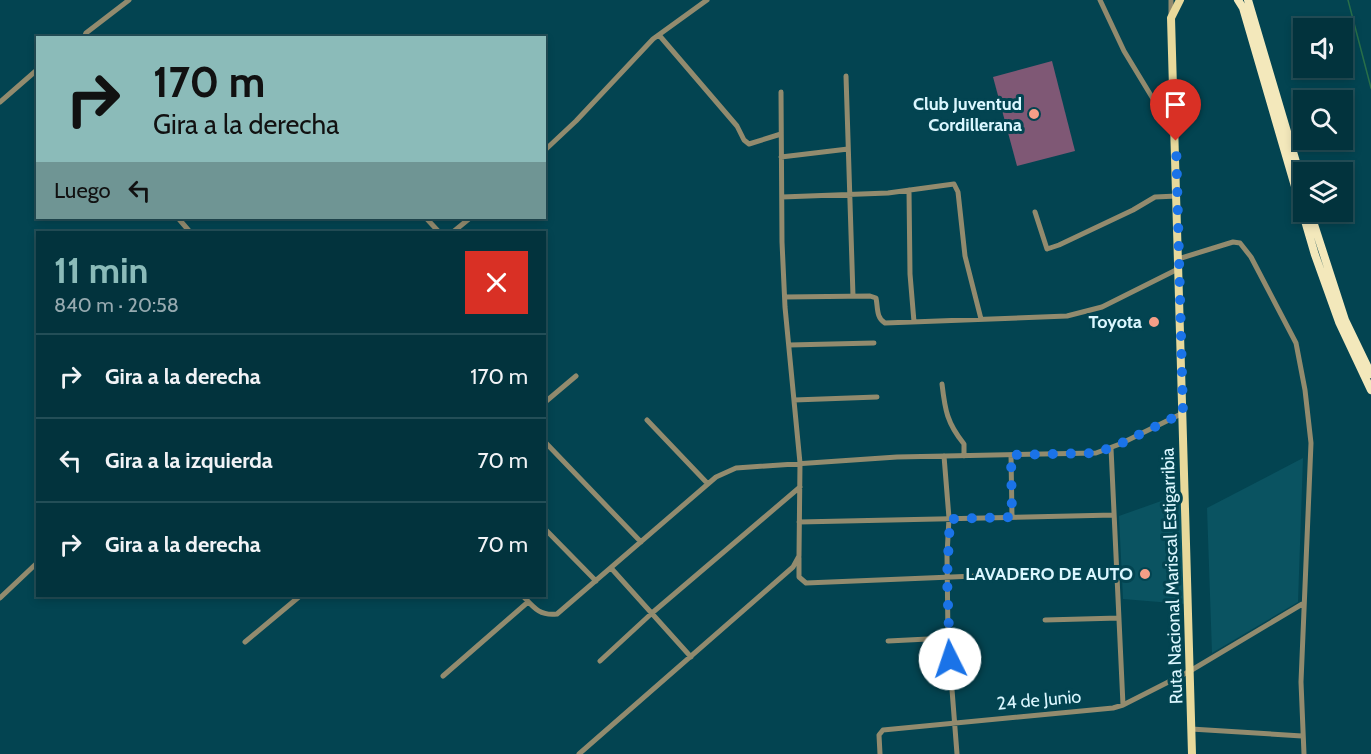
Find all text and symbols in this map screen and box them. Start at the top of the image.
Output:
map controls [1293,18,1353,222]
button: sound [1293,18,1353,78]
text: 170 m [153,56,265,108]
icon: right [54,60,132,138]
pin [1150,79,1201,141]
icon: arrive [1159,88,1192,121]
button: search [1293,90,1353,150]
place label: Club Juventud Cordillerana [913,93,1022,136]
marker: Club Juventud Cordillerana [1027,107,1041,121]
text: Gira a la derecha [153,108,339,141]
button: layers [1293,162,1353,222]
icon: left [123,174,156,207]
text: Luego [54,177,111,204]
text: 11 min [54,248,148,292]
button: close [465,251,528,314]
text: 840 m · 20:58 [54,293,179,317]
place label: Toyota [1089,311,1142,333]
marker: Toyota [1147,315,1161,329]
icon: right [54,360,87,393]
text: Gira a la derecha [105,363,261,390]
text: 170 m [470,363,528,390]
icon: left [54,444,87,477]
text: Gira a la izquierda [105,447,273,474]
text: 70 m [478,447,528,474]
street label: Ruta Nacional Mariscal Estigarribia [1157,447,1187,705]
icon: right [54,528,87,561]
text: Gira a la derecha [105,531,261,558]
text: 70 m [478,531,528,558]
place label: LAVADERO DE AUTO [965,563,1133,585]
marker: LAVADERO DE AUTO [1138,567,1152,581]
position arrow [918,627,982,691]
street label: 24 de Junio [996,685,1082,715]

